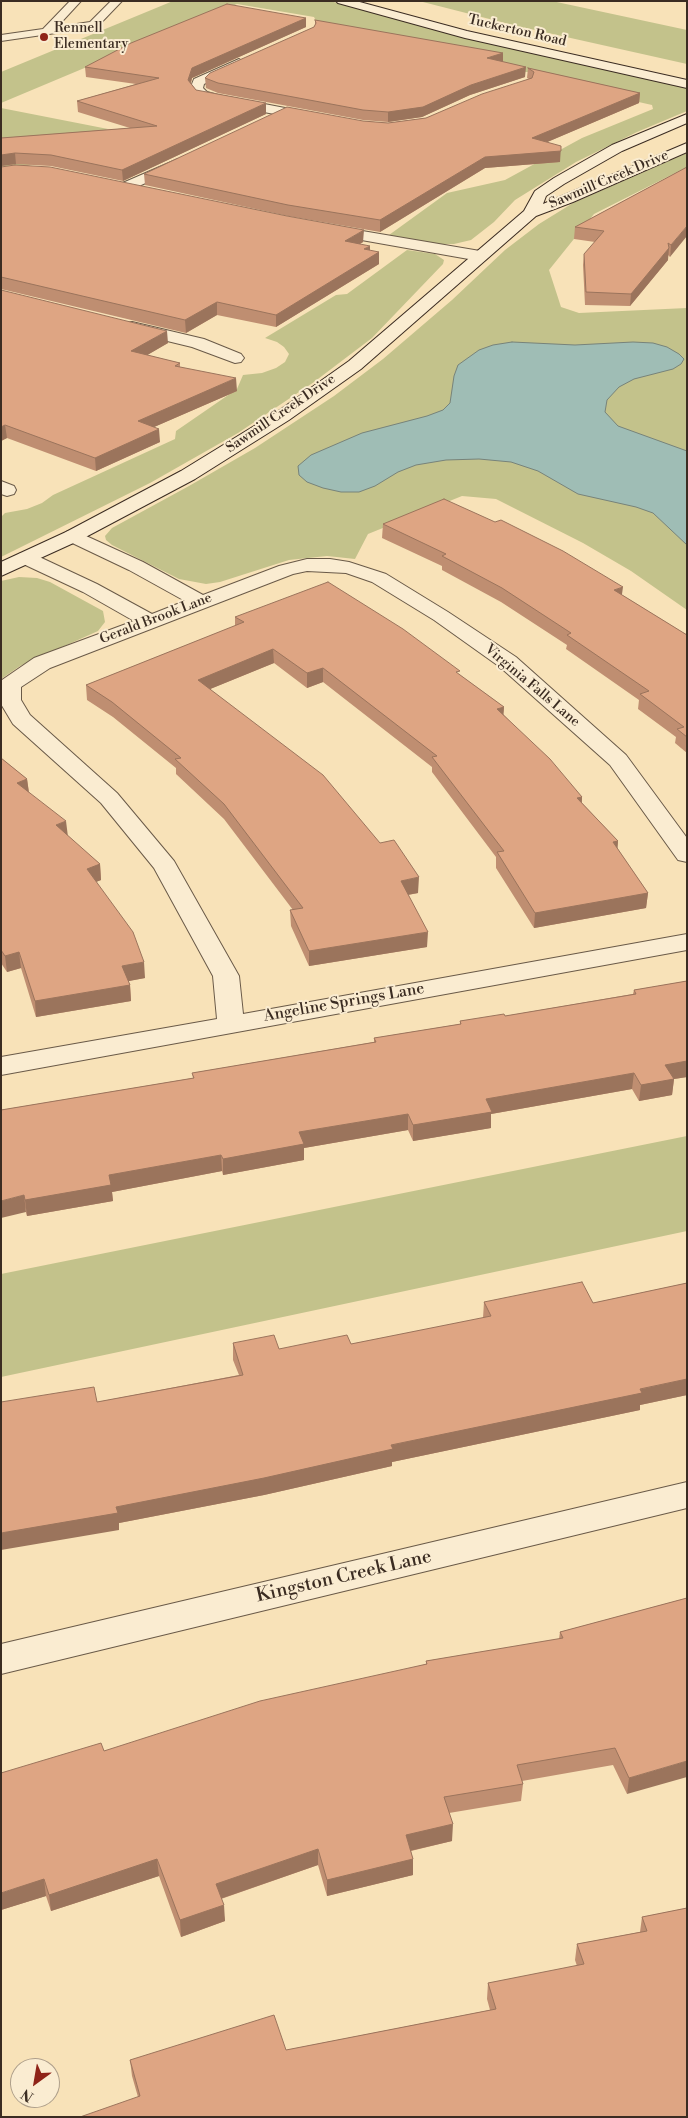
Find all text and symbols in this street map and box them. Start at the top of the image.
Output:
street label: Tuckerton Road [466,11,568,51]
place label: Rennell Elementary [54,21,128,54]
marker: Rennell Elementary [38,31,50,43]
street label: Sawmill Creek Drive [547,147,671,213]
street label: Sawmill Creek Drive [223,371,339,457]
street label: Gerald Brook Lane [98,590,214,648]
street label: Virginia Falls Lane [481,641,583,731]
street label: Angeline Springs Lane [262,979,426,1027]
street label: Kingston Creek Lane [254,1546,434,1608]
north arrow [10,2058,60,2108]
text: N [18,2084,37,2105]

